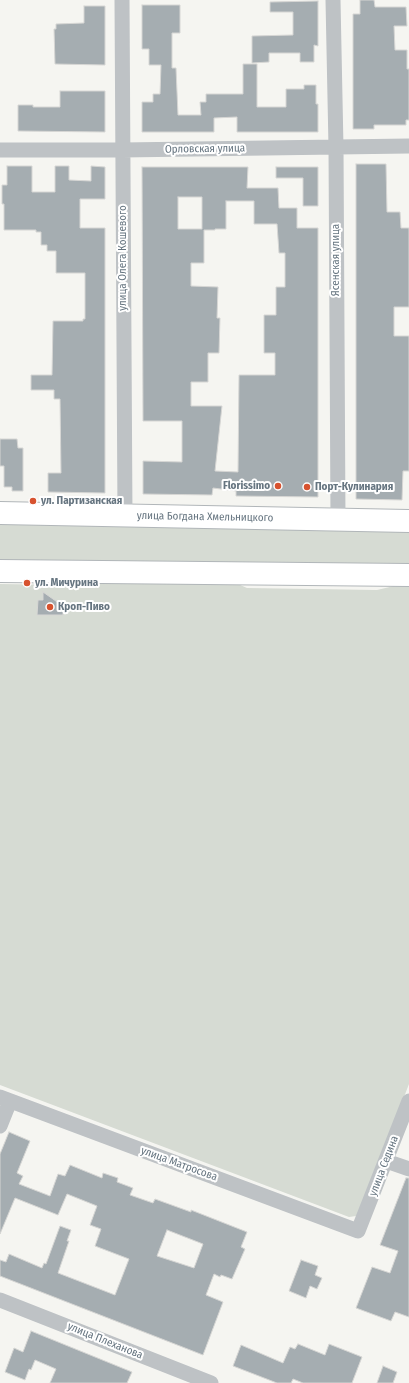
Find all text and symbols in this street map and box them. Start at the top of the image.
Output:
street label: Орловская улица [165,142,245,156]
street label: улица Олега Кошевого [116,205,130,311]
street label: Ясенская улица [329,224,343,296]
place label: Florissimo [223,479,270,493]
place label: Порт-Кулинария [315,480,393,494]
marker: Florissimo [273,481,283,491]
marker: Порт-Кулинария [302,482,312,492]
place label: ул. Партизанская [41,494,122,508]
marker: ул. Партизанская [28,496,38,506]
street label: улица Богдана Хмельницкого [137,509,273,525]
place label: ул. Мичурина [35,576,98,590]
marker: ул. Мичурина [22,578,32,588]
place label: Кроп-Пиво [58,600,110,614]
marker: Кроп-Пиво [45,602,55,612]
street label: улица Седина [366,1134,402,1198]
street label: улица Матросова [139,1144,219,1184]
street label: улица Плеханова [65,1320,145,1362]

